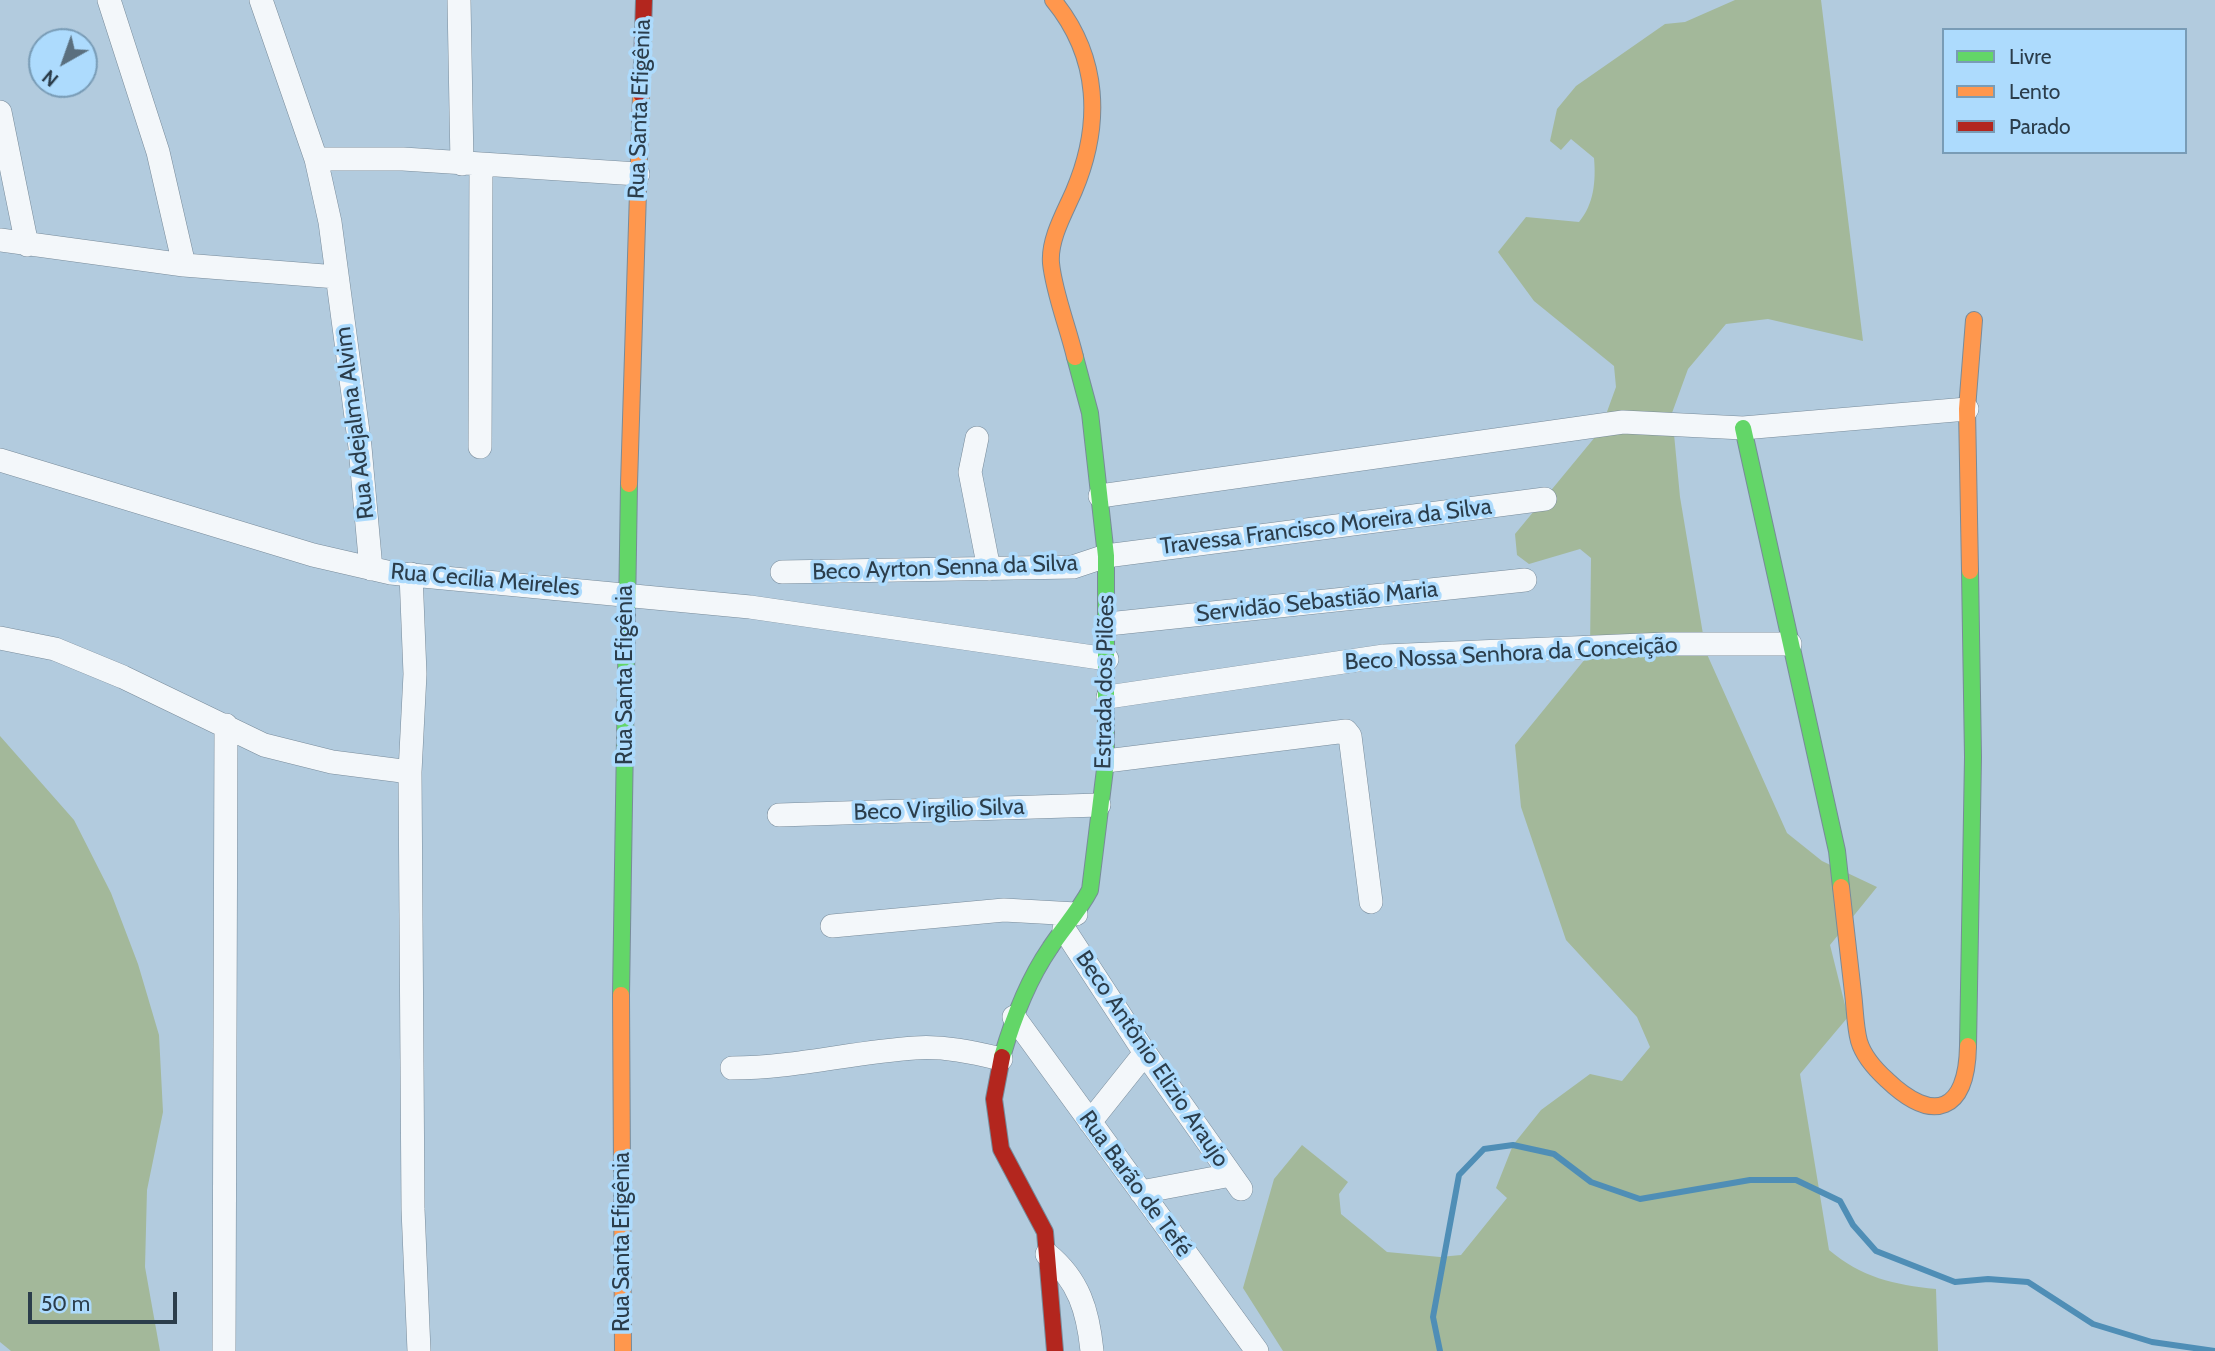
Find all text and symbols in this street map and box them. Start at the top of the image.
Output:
street label: Rua Santa Efigênia [623,19,657,199]
north arrow [28,28,98,98]
legend [1942,28,2187,154]
text: Livre [2009,44,2051,69]
text: N [38,65,63,91]
text: Lento [2009,79,2060,104]
text: Parado [2009,114,2071,139]
street label: Rua Adejalma Alvim [330,325,380,521]
street label: Travessa Francisco Moreira da Silva [1159,493,1493,561]
street label: Beco Ayrton Senna da Silva [812,550,1078,586]
street label: Rua Cecilia Meireles [389,558,581,602]
street label: Servidão Sebastião Maria [1195,576,1439,628]
street label: Rua Santa Efigênia [611,585,639,765]
street label: Estrada dos Pilões [1090,595,1120,769]
street label: Beco Nossa Senhora da Conceição [1344,631,1678,677]
street label: Beco Virgilio Silva [853,793,1025,827]
street label: Beco Antônio Elizio Araujo [1069,946,1235,1172]
street label: Rua Barão de Tefé [1073,1106,1197,1262]
street label: Rua Santa Efigênia [608,1152,636,1332]
scale bar [32,1278,180,1322]
text: 50 m [41,1291,90,1316]

